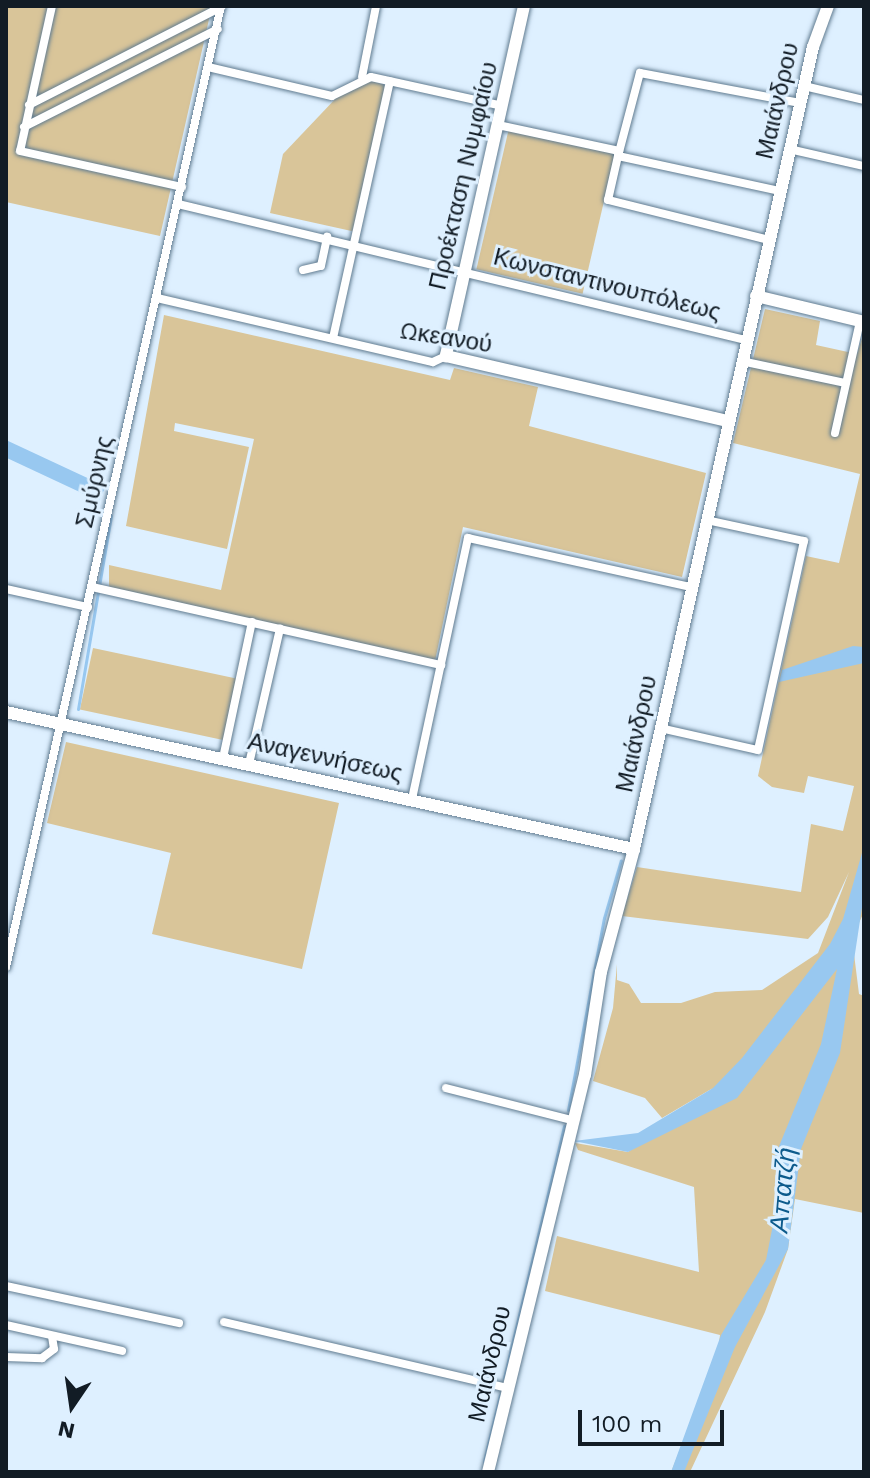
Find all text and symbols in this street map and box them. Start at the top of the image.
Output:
street label: Μαιάνδρου [751,40,805,162]
street label: Προέκταση Νυμφαίου [424,59,504,293]
street label: Κωνσταντινουπόλεως [490,243,724,327]
street label: Ωκεανού [398,317,494,359]
street label: Σμύρνης [70,433,120,531]
street label: Μαιάνδρου [611,673,663,795]
street label: Αναγεννήσεως [245,728,405,788]
water label: Απατζή [764,1146,802,1234]
street label: Μαιάνδρου [463,1303,517,1425]
north arrow [32,1366,112,1446]
scale bar [582,1394,728,1444]
text: 100 m [592,1410,662,1438]
text: N [56,1416,77,1444]

